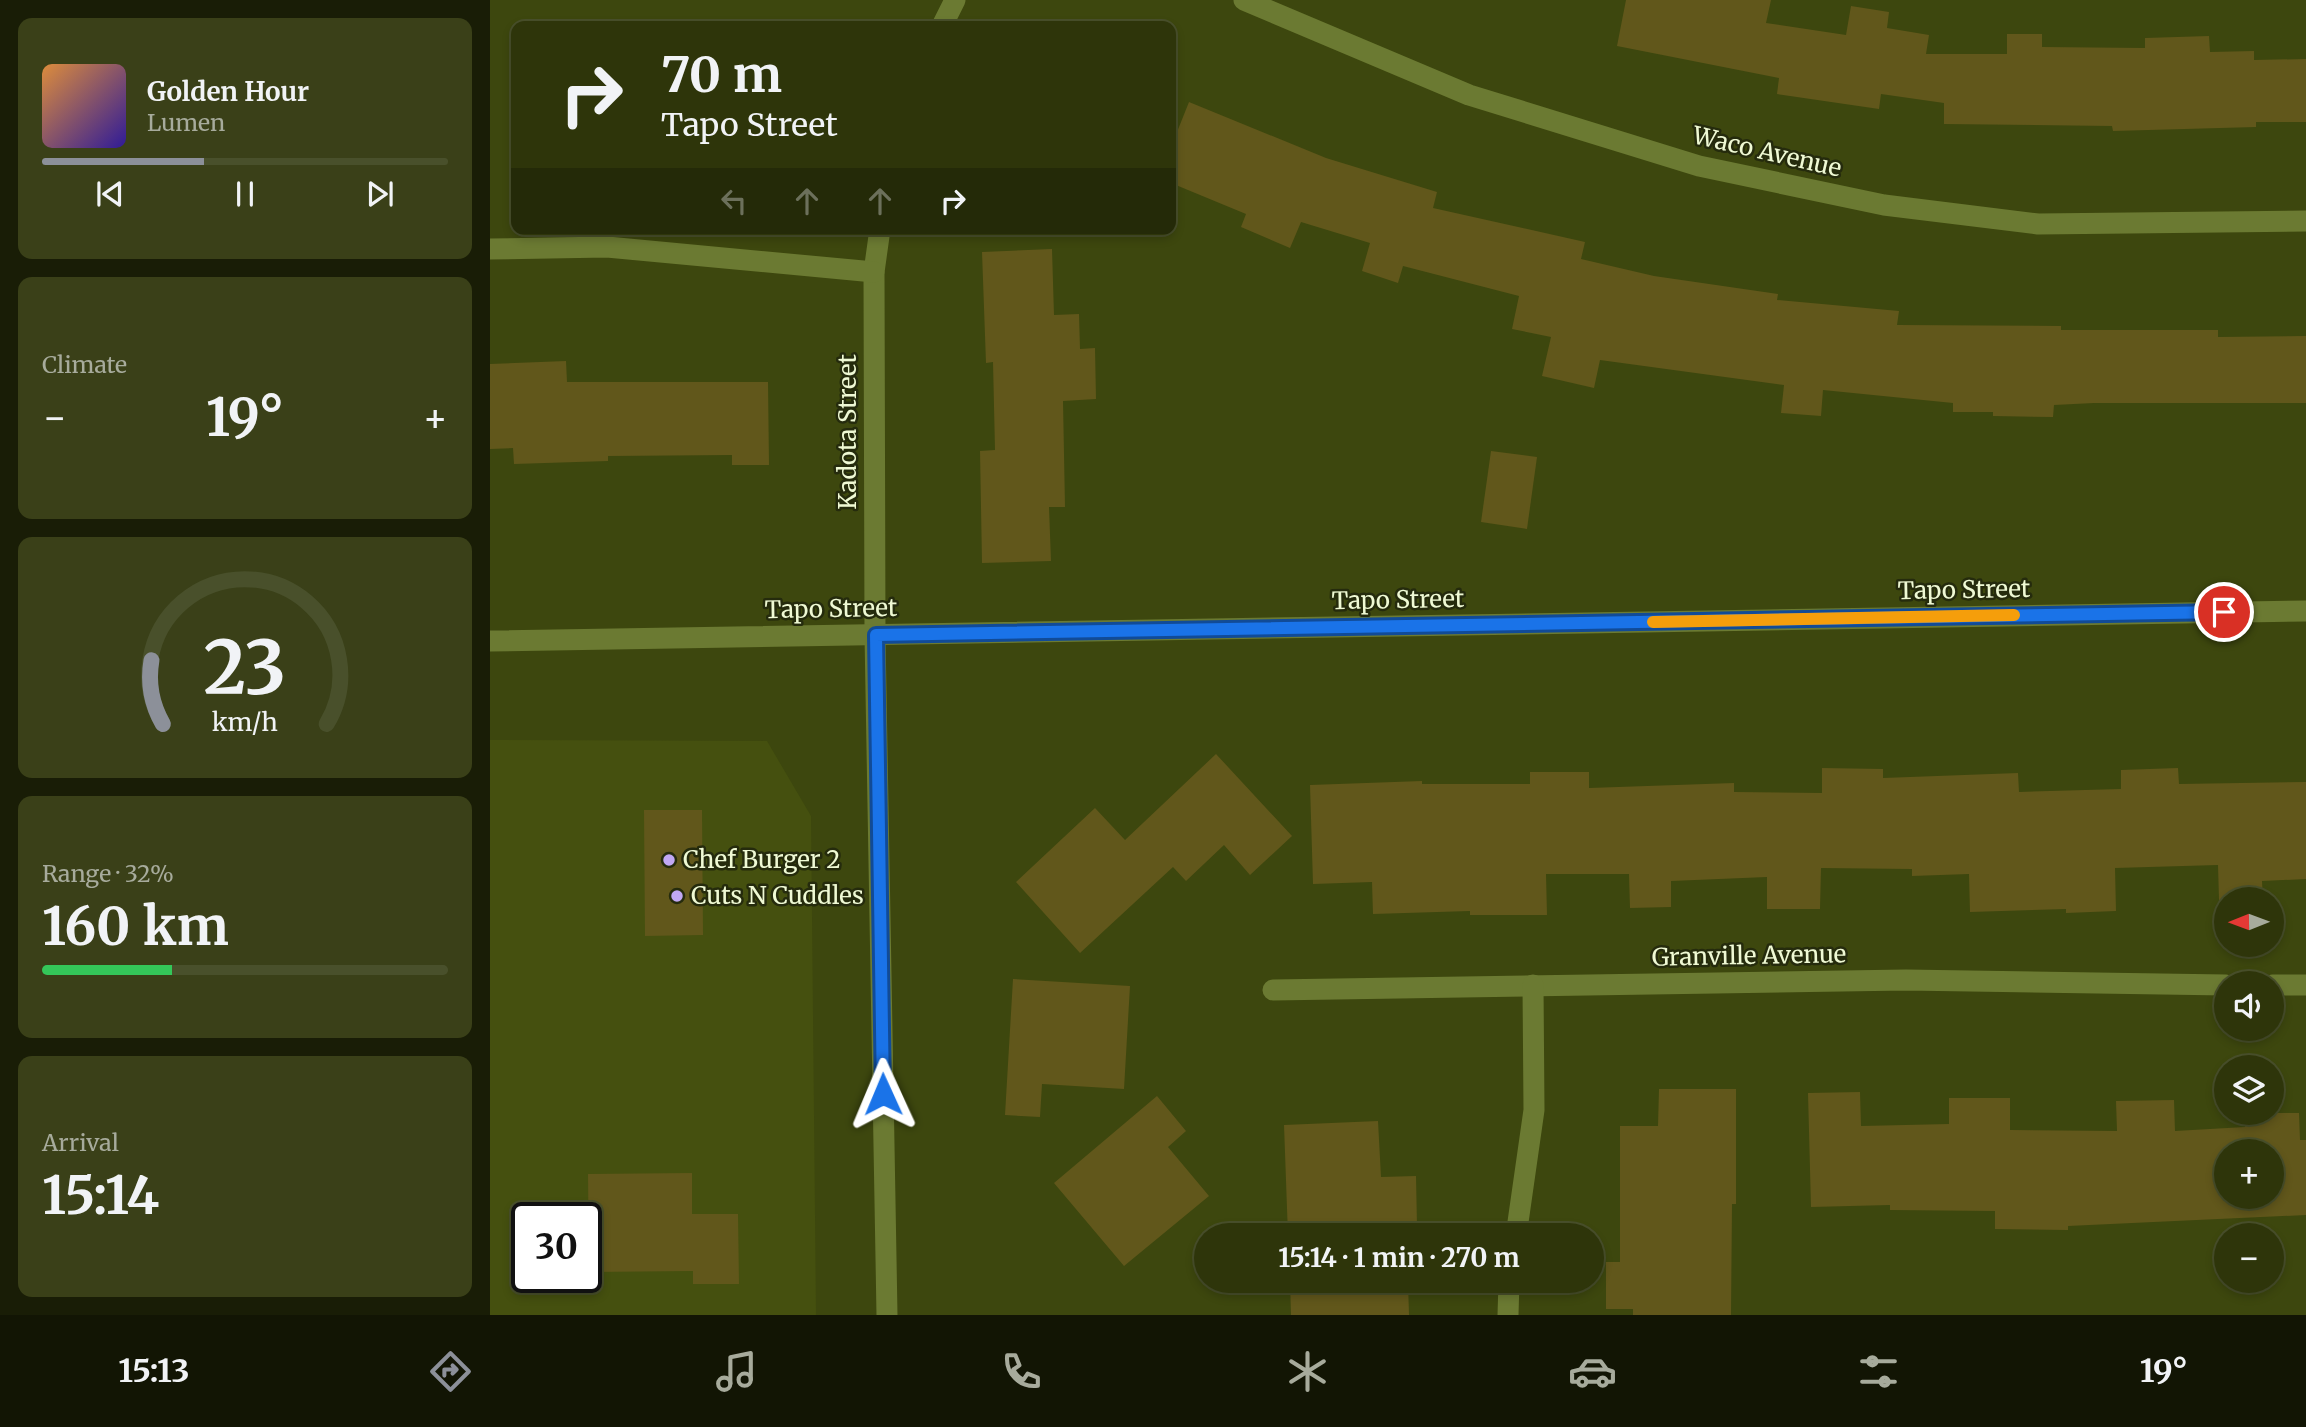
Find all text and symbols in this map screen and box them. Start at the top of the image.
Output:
text: 70 m [661,44,782,105]
icon: right [546,49,637,140]
text: Golden Hour [147,75,309,108]
text: Tapo Street [661,105,838,145]
text: Lumen [147,108,225,137]
street label: Waco Avenue [1689,119,1844,184]
icon: previous [91,175,129,213]
icon: pause [226,175,264,213]
icon: next [361,175,399,213]
icon: left [715,182,753,220]
icon: ahead [788,182,826,220]
icon: ahead [861,182,899,220]
icon: right [934,182,972,220]
text: Climate [42,350,127,379]
street label: Kadota Street [832,354,863,510]
text: 19° [206,385,284,450]
text: − [42,394,67,441]
text: + [423,394,448,441]
street label: Tapo Street [1897,573,2031,606]
pin [2194,582,2254,642]
street label: Tapo Street [1331,583,1465,616]
street label: Tapo Street [764,592,898,625]
icon: arrive [2205,593,2243,631]
text: 23 [204,622,286,714]
text: km/h [212,705,278,737]
place label: Chef Burger 2 [683,844,841,875]
marker: Chef Burger 2 [661,852,677,868]
text: Range · 32% [42,859,174,888]
place label: Cuts N Cuddles [691,880,864,911]
north arrow [2214,887,2284,957]
map controls [2214,887,2284,1293]
marker: Cuts N Cuddles [669,888,685,904]
text: 160 km [42,894,229,959]
street label: Granville Avenue [1651,938,1847,973]
button: sound [2214,971,2284,1041]
button: layers [2214,1055,2284,1125]
position arrow [846,1057,920,1131]
text: Arrival [42,1128,119,1157]
button: + [2214,1139,2284,1209]
text: 15:14 [42,1163,159,1228]
speed limit sign: 30 [511,1202,602,1293]
button: − [2214,1223,2284,1293]
text: 15:14 · 1 min · 270 m [1278,1241,1520,1274]
icon: directions [426,1347,475,1396]
icon: music [712,1347,761,1396]
icon: phone [997,1347,1046,1396]
icon: climate [1283,1347,1332,1396]
icon: car [1568,1347,1617,1396]
icon: filters [1854,1347,1903,1396]
text: 15:13 [118,1351,190,1391]
text: 19° [2140,1351,2188,1391]

